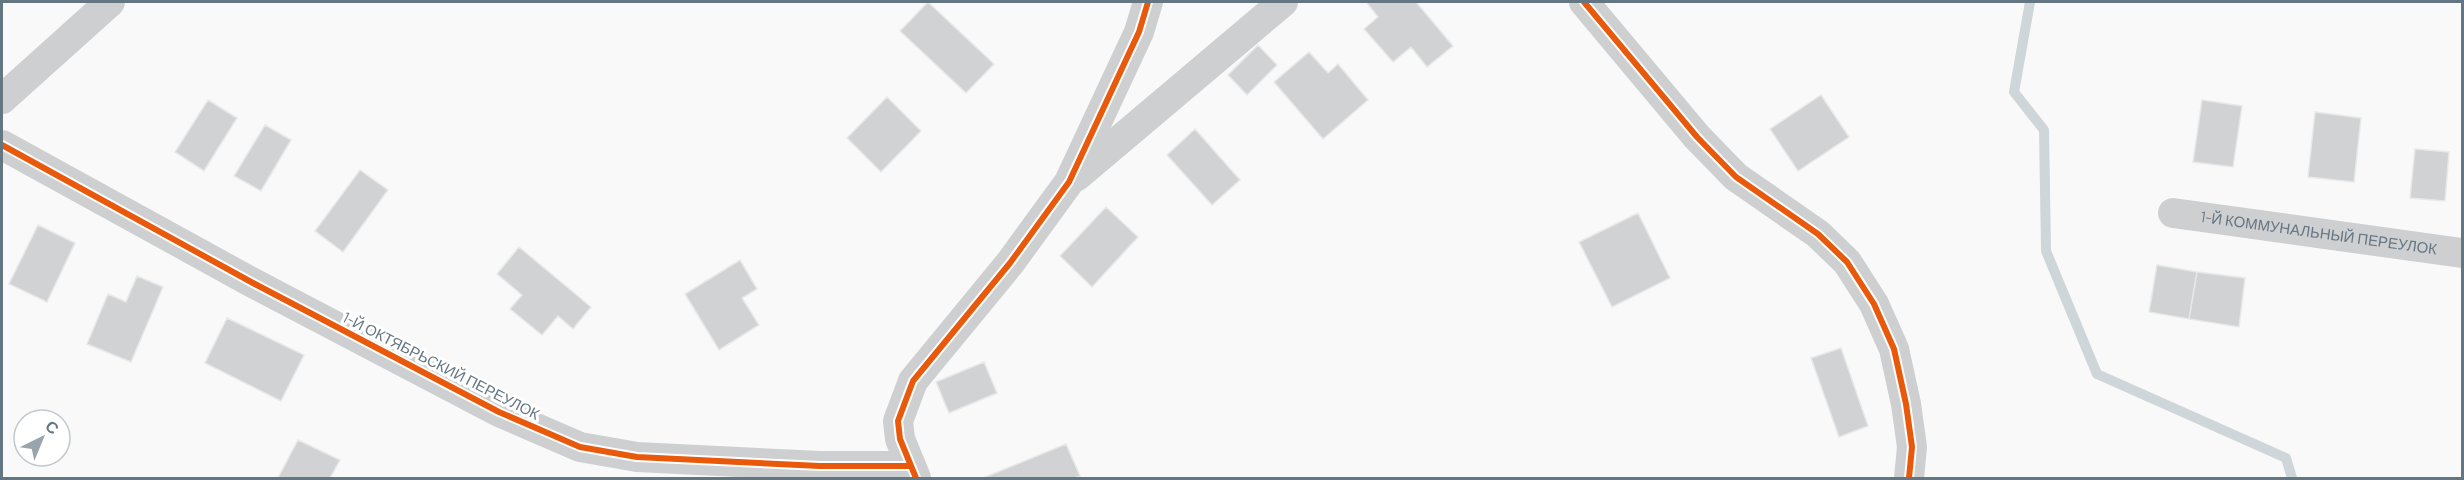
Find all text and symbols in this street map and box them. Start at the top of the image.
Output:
street label: 1-Й КОММУНАЛЬНЫЙ ПЕРЕУЛОК [2199,207,2438,257]
street label: 1-Й ОКТЯБРЬСКИЙ ПЕРЕУЛОК [340,307,543,423]
north arrow [12,408,72,468]
text: С [42,416,64,438]

